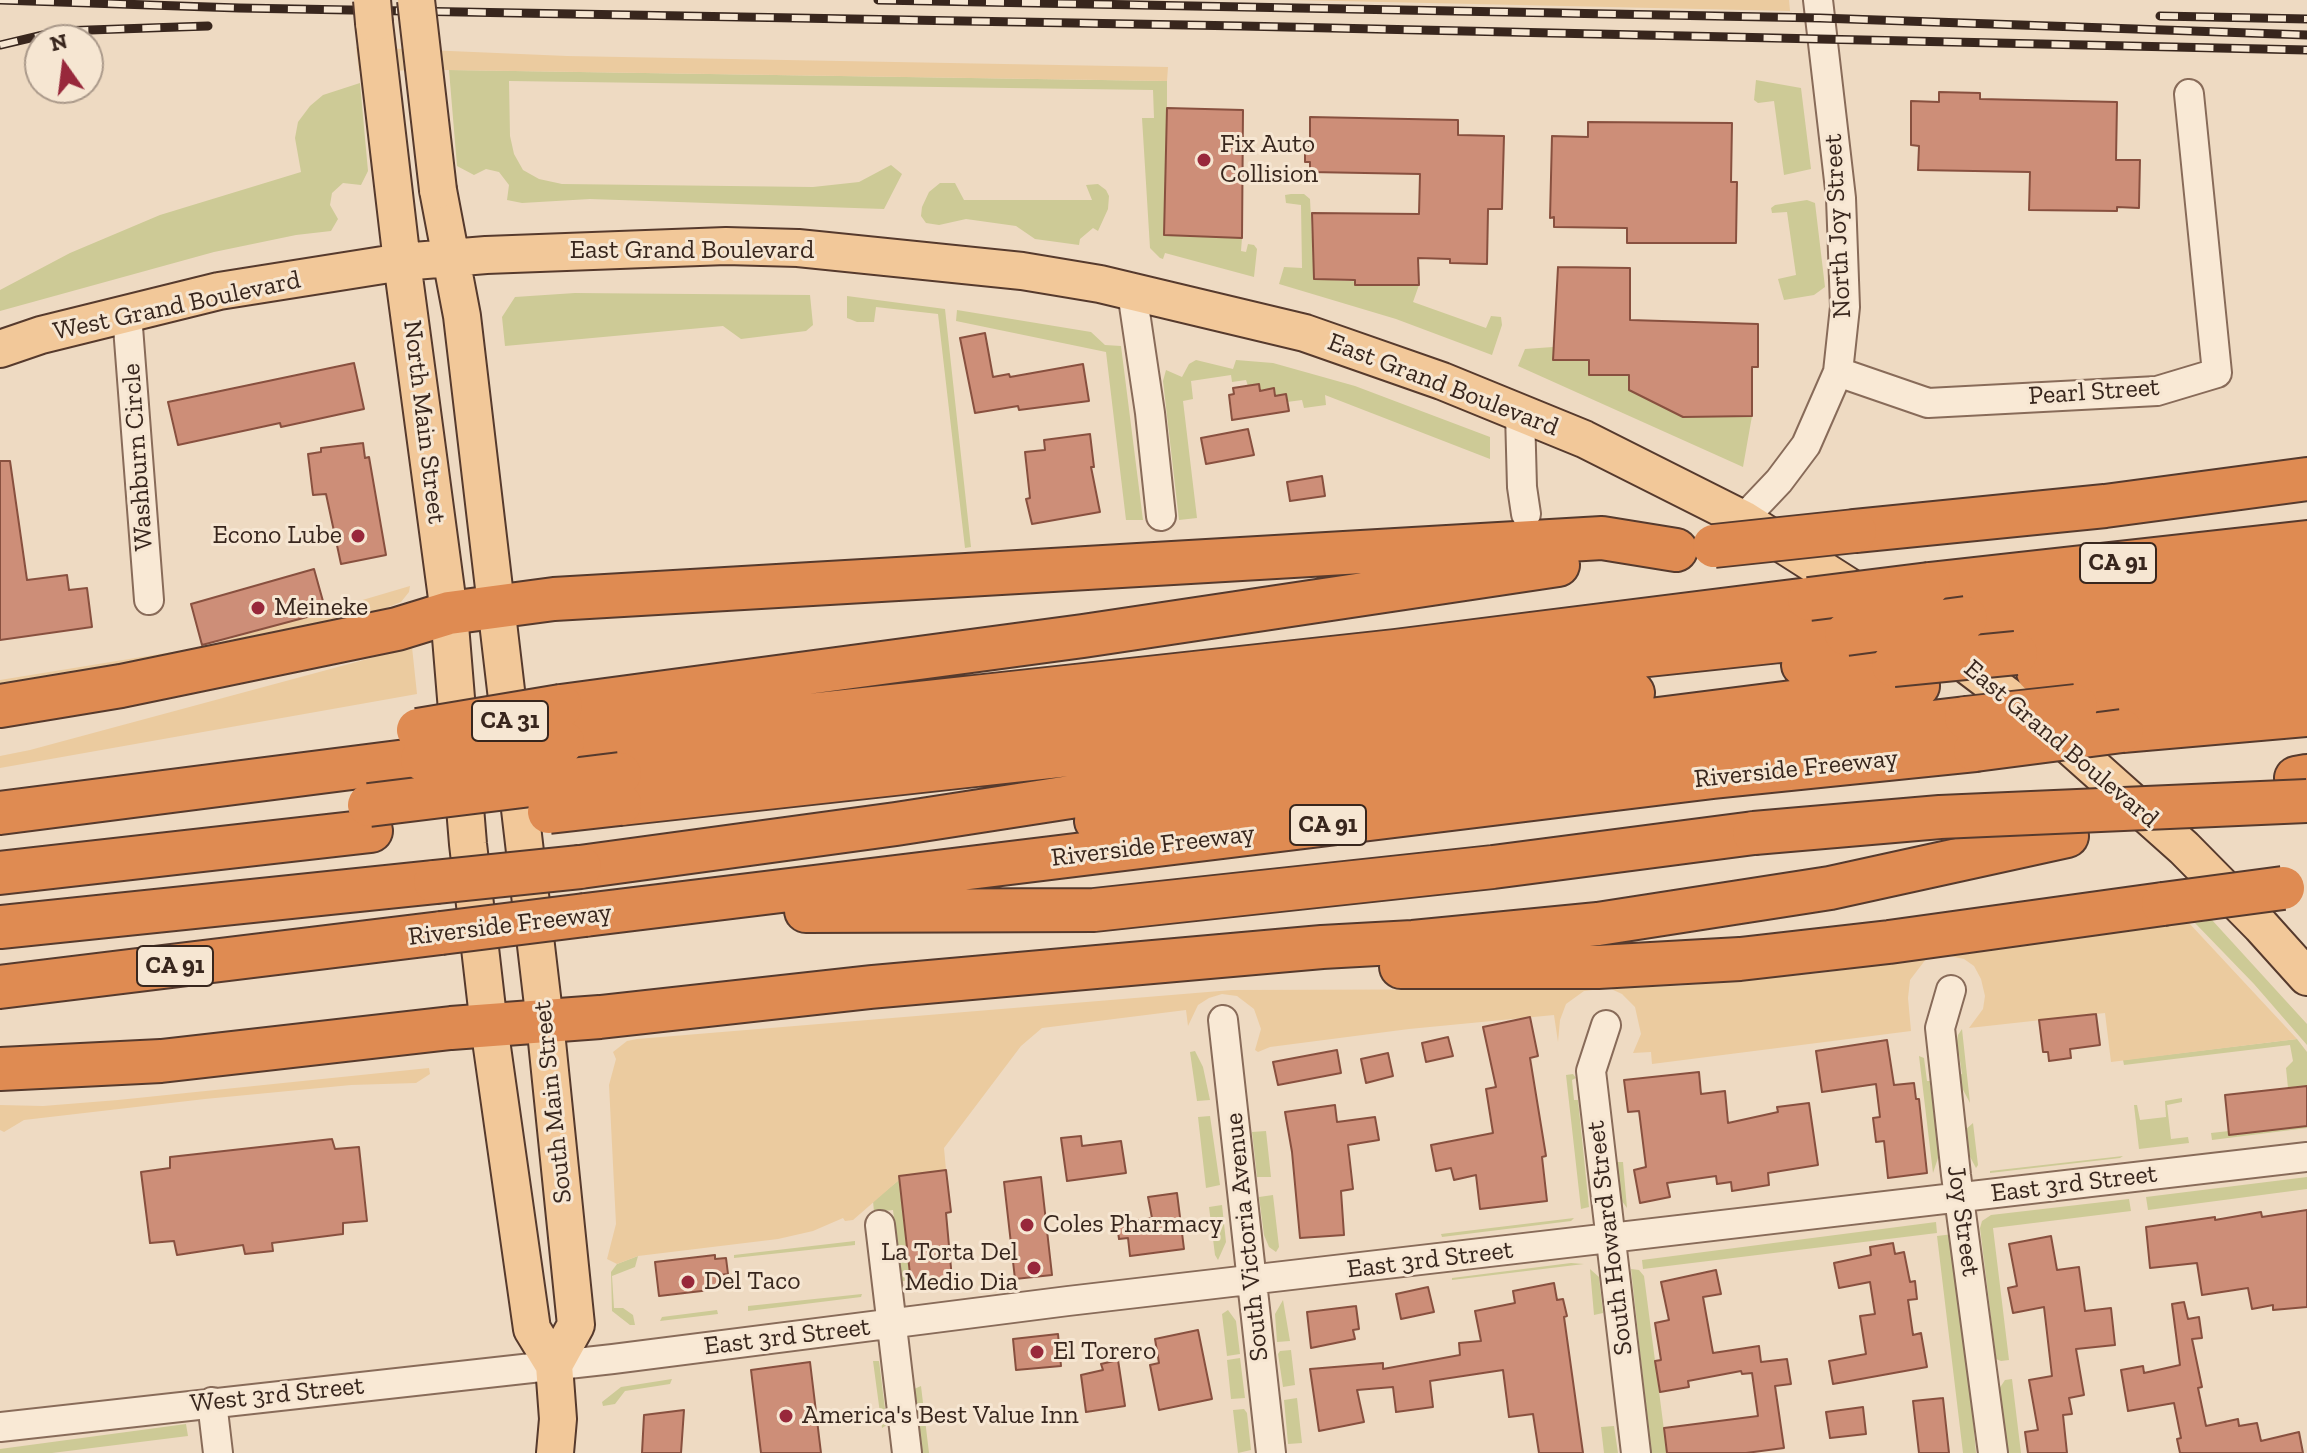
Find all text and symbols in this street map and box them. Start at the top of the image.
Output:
north arrow [24,24,104,104]
text: N [47,27,70,57]
place label: Fix Auto Collision [1220,129,1318,190]
street label: North Joy Street [1818,133,1858,319]
marker: Fix Auto Collision [1195,151,1213,169]
street label: East Grand Boulevard [570,235,814,267]
street label: West Grand Boulevard [50,265,304,347]
street label: North Main Street [396,318,452,526]
street label: East Grand Boulevard [1323,327,1563,443]
street label: Washburn Circle [116,362,160,552]
street label: Pearl Street [2027,372,2161,412]
place label: Econo Lube [213,520,342,552]
marker: Econo Lube [349,527,367,545]
road number: CA 91 [2080,543,2156,583]
place label: Meineke [274,592,368,624]
marker: Meineke [249,599,267,617]
street label: East Grand Boulevard [1957,653,2165,835]
road number: CA 31 [472,701,548,741]
street label: Riverside Freeway [1693,743,1899,795]
road number: CA 91 [1290,805,1366,845]
street label: Riverside Freeway [1049,818,1257,874]
street label: Riverside Freeway [406,897,614,953]
road number: CA 91 [137,946,213,986]
street label: South Main Street [527,999,579,1205]
street label: South Victoria Avenue [1218,1111,1276,1363]
street label: South Howard Street [1580,1119,1640,1357]
street label: East 3rd Street [1989,1158,2159,1210]
street label: Joy Street [1940,1163,1986,1279]
place label: Coles Pharmacy [1043,1209,1223,1241]
marker: Coles Pharmacy [1018,1216,1036,1234]
street label: East 3rd Street [1345,1234,1515,1286]
place label: La Torta Del Medio Dia [881,1237,1018,1298]
marker: La Torta Del Medio Dia [1025,1259,1043,1277]
place label: Del Taco [704,1266,801,1298]
marker: Del Taco [679,1273,697,1291]
street label: East 3rd Street [702,1311,872,1363]
place label: El Torero [1053,1336,1156,1368]
marker: El Torero [1028,1343,1046,1361]
street label: West 3rd Street [189,1370,365,1420]
place label: America's Best Value Inn [802,1400,1079,1432]
marker: America's Best Value Inn [777,1407,795,1425]

